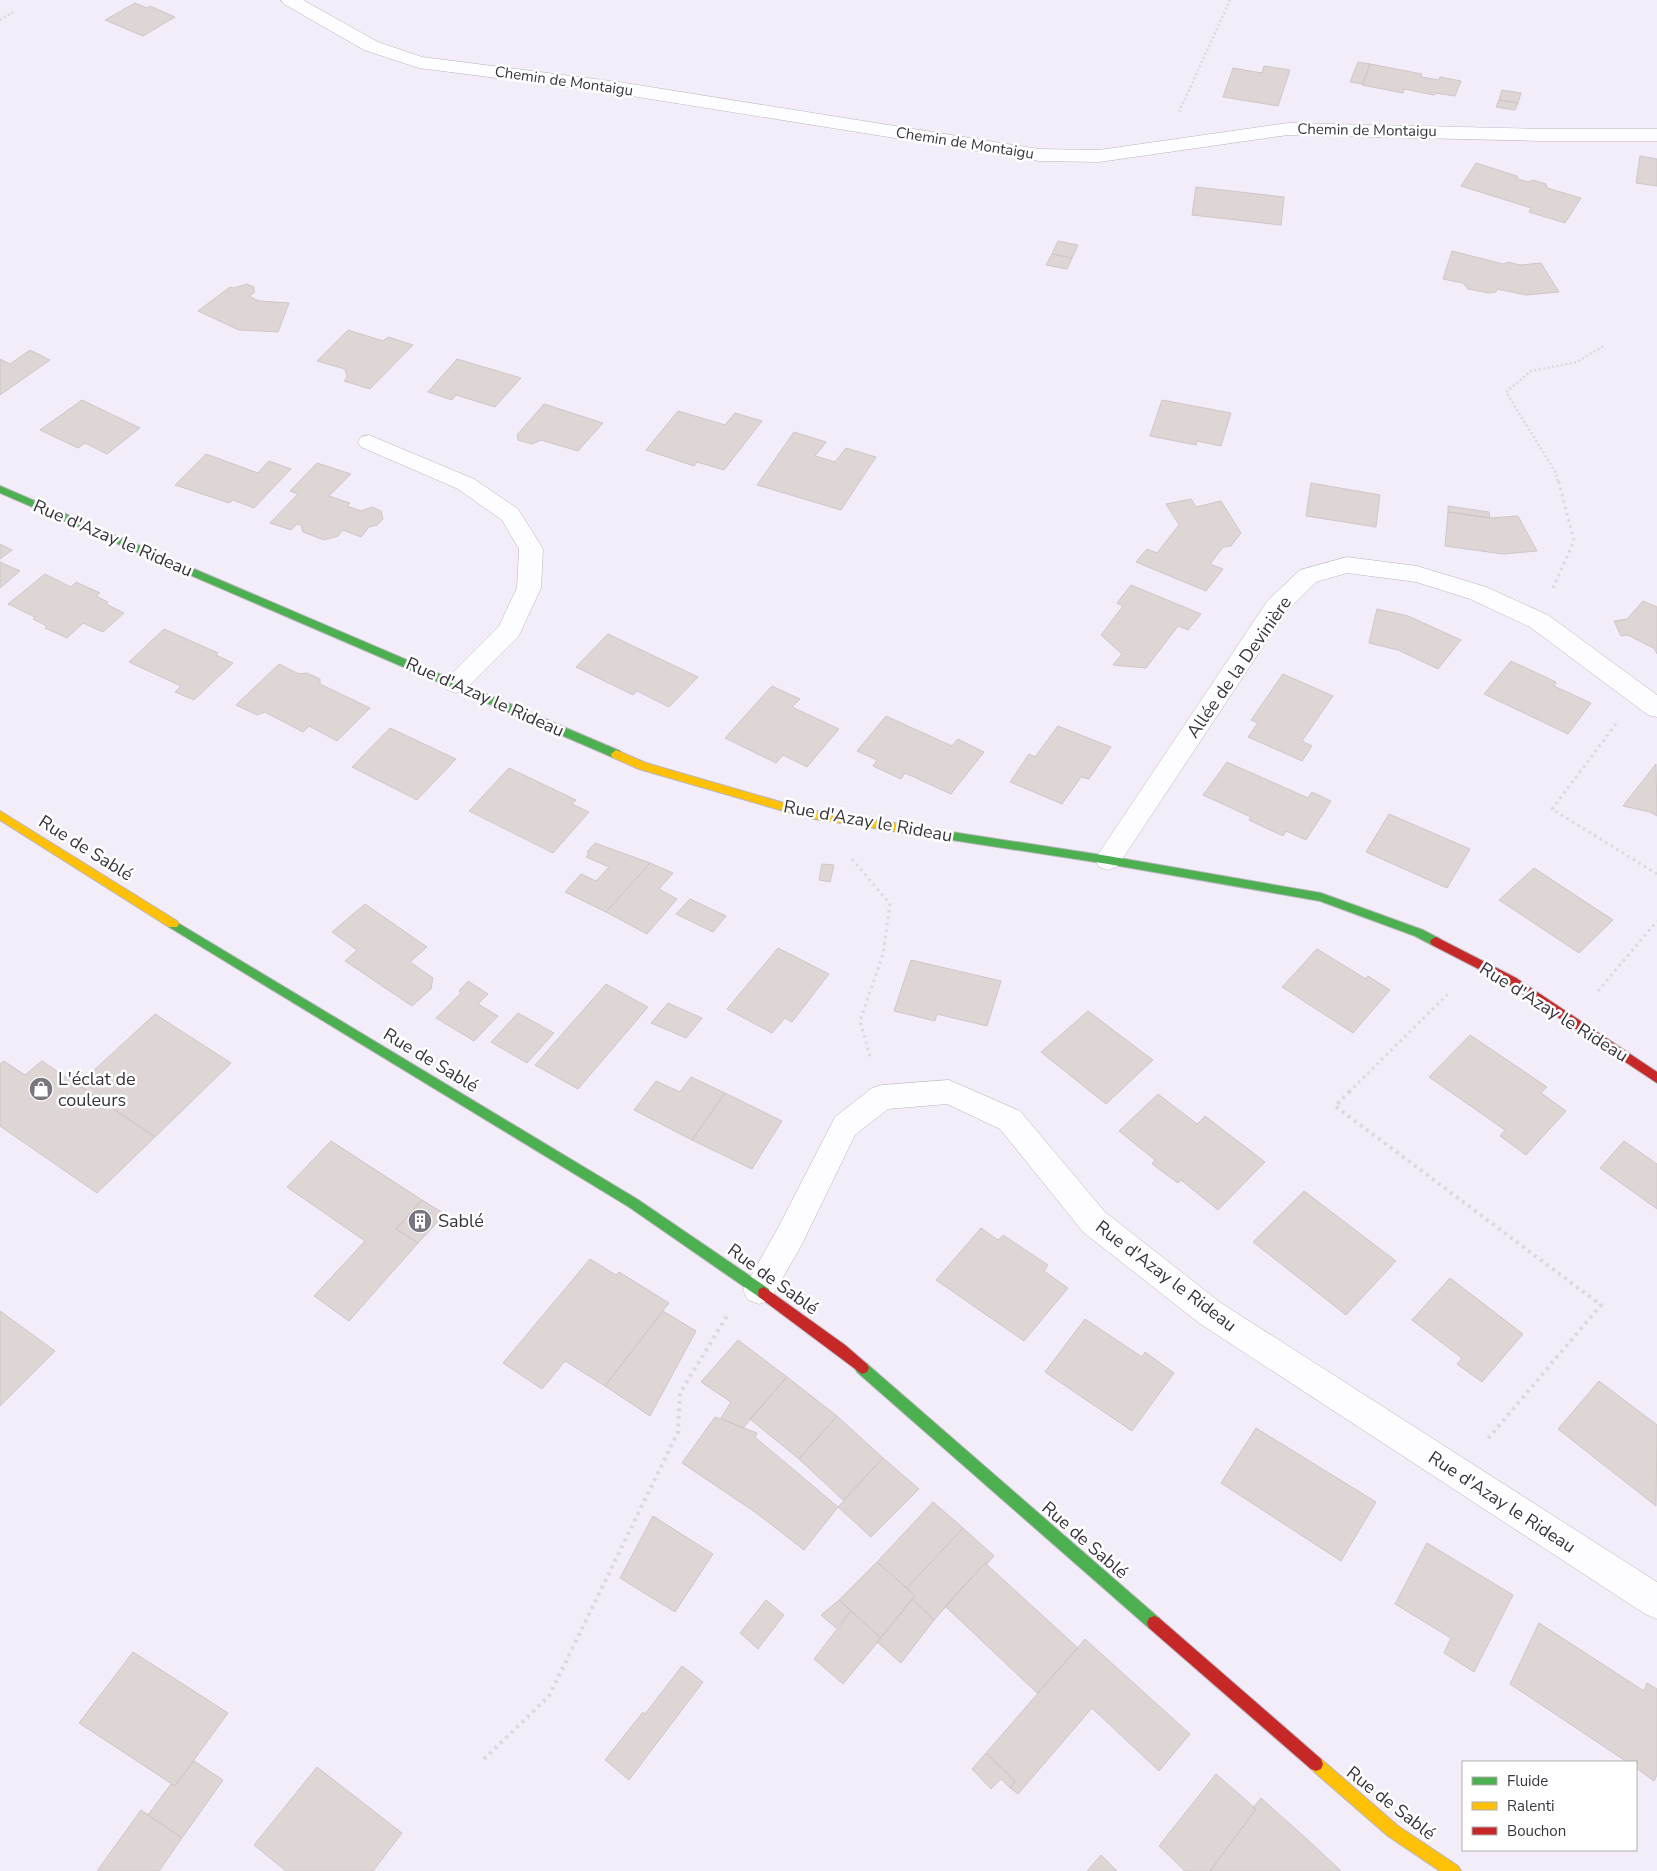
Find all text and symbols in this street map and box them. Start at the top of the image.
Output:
street label: Chemin de Montaigu [494,61,634,101]
street label: Chemin de Montaigu [1297,119,1437,141]
street label: Chemin de Montaigu [895,122,1035,164]
street label: Rue d'Azay le Rideau [30,494,196,582]
street label: Allée de la Devinière [1181,591,1297,743]
street label: Rue d'Azay le Rideau [402,651,568,743]
street label: Rue d'Azay le Rideau [782,794,954,848]
street label: Rue de Sablé [34,809,138,887]
street label: Rue d'Azay le Rideau [1475,957,1633,1067]
street label: Rue de Sablé [379,1022,483,1098]
place label: L'éclat de couleurs [58,1067,136,1112]
shop icon: L'éclat de couleurs [28,1076,54,1102]
building icon: Sablé [407,1208,433,1234]
place label: Sablé [438,1209,484,1233]
street label: Rue d'Azay le Rideau [1091,1215,1241,1337]
street label: Rue de Sablé [723,1238,823,1320]
street label: Rue d'Azay le Rideau [1424,1445,1580,1559]
street label: Rue de Sablé [1037,1496,1133,1584]
street label: Rue de Sablé [1341,1761,1441,1845]
legend [1462,1761,1637,1851]
text: Fluide [1507,1771,1548,1791]
text: Ralenti [1507,1796,1555,1816]
text: Bouchon [1507,1821,1566,1841]

